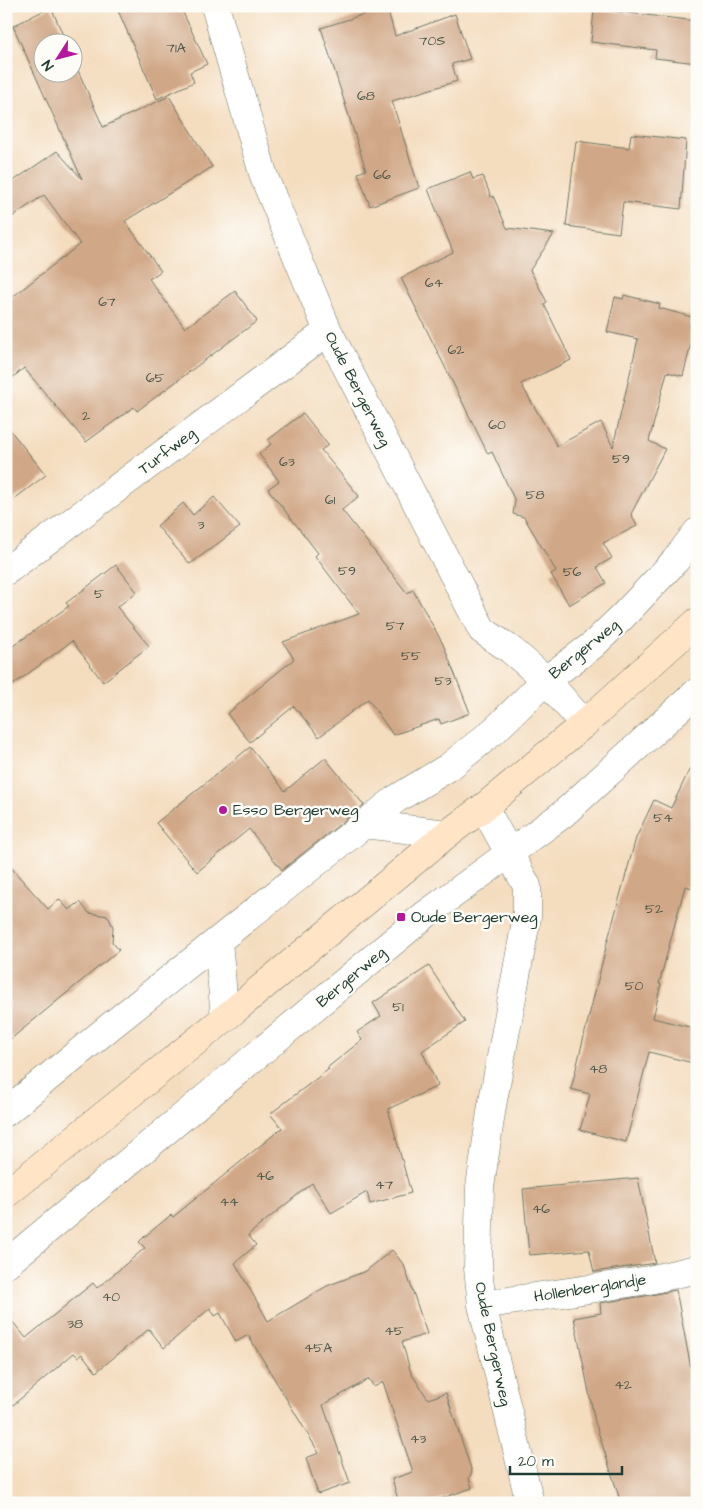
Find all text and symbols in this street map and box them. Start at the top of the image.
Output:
house number: 70S [419,31,445,51]
north arrow [32,32,82,82]
house number: 71A [166,38,186,58]
text: N [37,55,59,74]
house number: 68 [357,86,375,106]
house number: 66 [373,165,391,185]
house number: 64 [425,273,444,293]
house number: 67 [98,292,116,312]
street label: Oude Bergerweg [319,328,397,451]
house number: 62 [448,340,464,360]
house number: 65 [146,368,164,388]
house number: 2 [82,406,90,426]
house number: 60 [488,415,506,435]
street label: Turfweg [134,422,201,481]
house number: 59 [612,449,630,469]
house number: 63 [279,452,295,472]
house number: 58 [526,485,545,505]
house number: 61 [325,490,335,510]
house number: 3 [197,515,205,535]
house number: 59 [338,561,356,581]
house number: 56 [563,562,582,582]
house number: 5 [94,584,104,604]
street label: Bergerweg [544,614,624,685]
house number: 57 [386,616,405,636]
house number: 55 [401,646,421,666]
house number: 53 [434,671,452,691]
place label: Esso Bergerweg [233,799,358,822]
marker: Esso Bergerweg [217,804,229,816]
house number: 54 [653,808,673,828]
house number: 52 [645,899,663,919]
place label: Oude Bergerweg [411,906,538,929]
marker: Oude Bergerweg [395,911,407,923]
street label: Bergerweg [312,941,391,1013]
house number: 50 [625,976,644,996]
house number: 51 [392,997,404,1017]
house number: 48 [589,1059,607,1079]
house number: 46 [256,1166,274,1186]
house number: 47 [375,1175,393,1195]
house number: 44 [219,1192,239,1212]
house number: 46 [532,1199,550,1219]
street label: Hollenberglandje [532,1268,648,1309]
street label: Oude Bergerweg [468,1280,517,1408]
house number: 40 [102,1287,120,1307]
house number: 38 [67,1314,83,1334]
house number: 45 [384,1321,404,1341]
house number: 45A [304,1338,332,1358]
house number: 42 [614,1375,632,1395]
house number: 43 [410,1429,426,1449]
scale bar [510,1444,623,1476]
text: 20 m [518,1451,554,1472]

